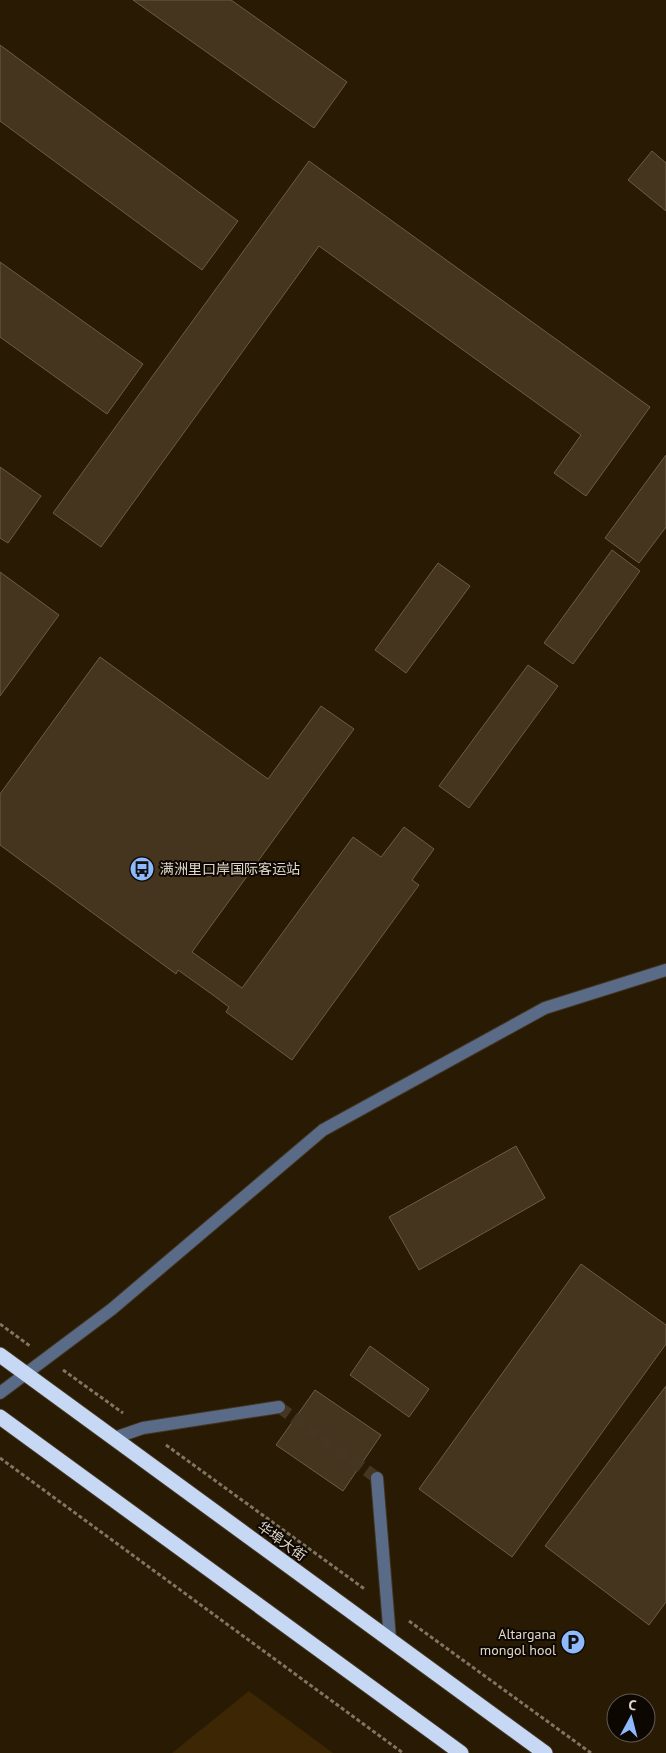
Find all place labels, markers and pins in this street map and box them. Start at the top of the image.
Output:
bus stop icon: 满洲里口岸国际客运站 [129,856,155,882]
place label: 满洲里口岸国际客运站 [160,860,300,878]
place label: Altargana mongol hool [480,1625,556,1659]
parking icon: Altargana mongol hool [560,1629,586,1655]

